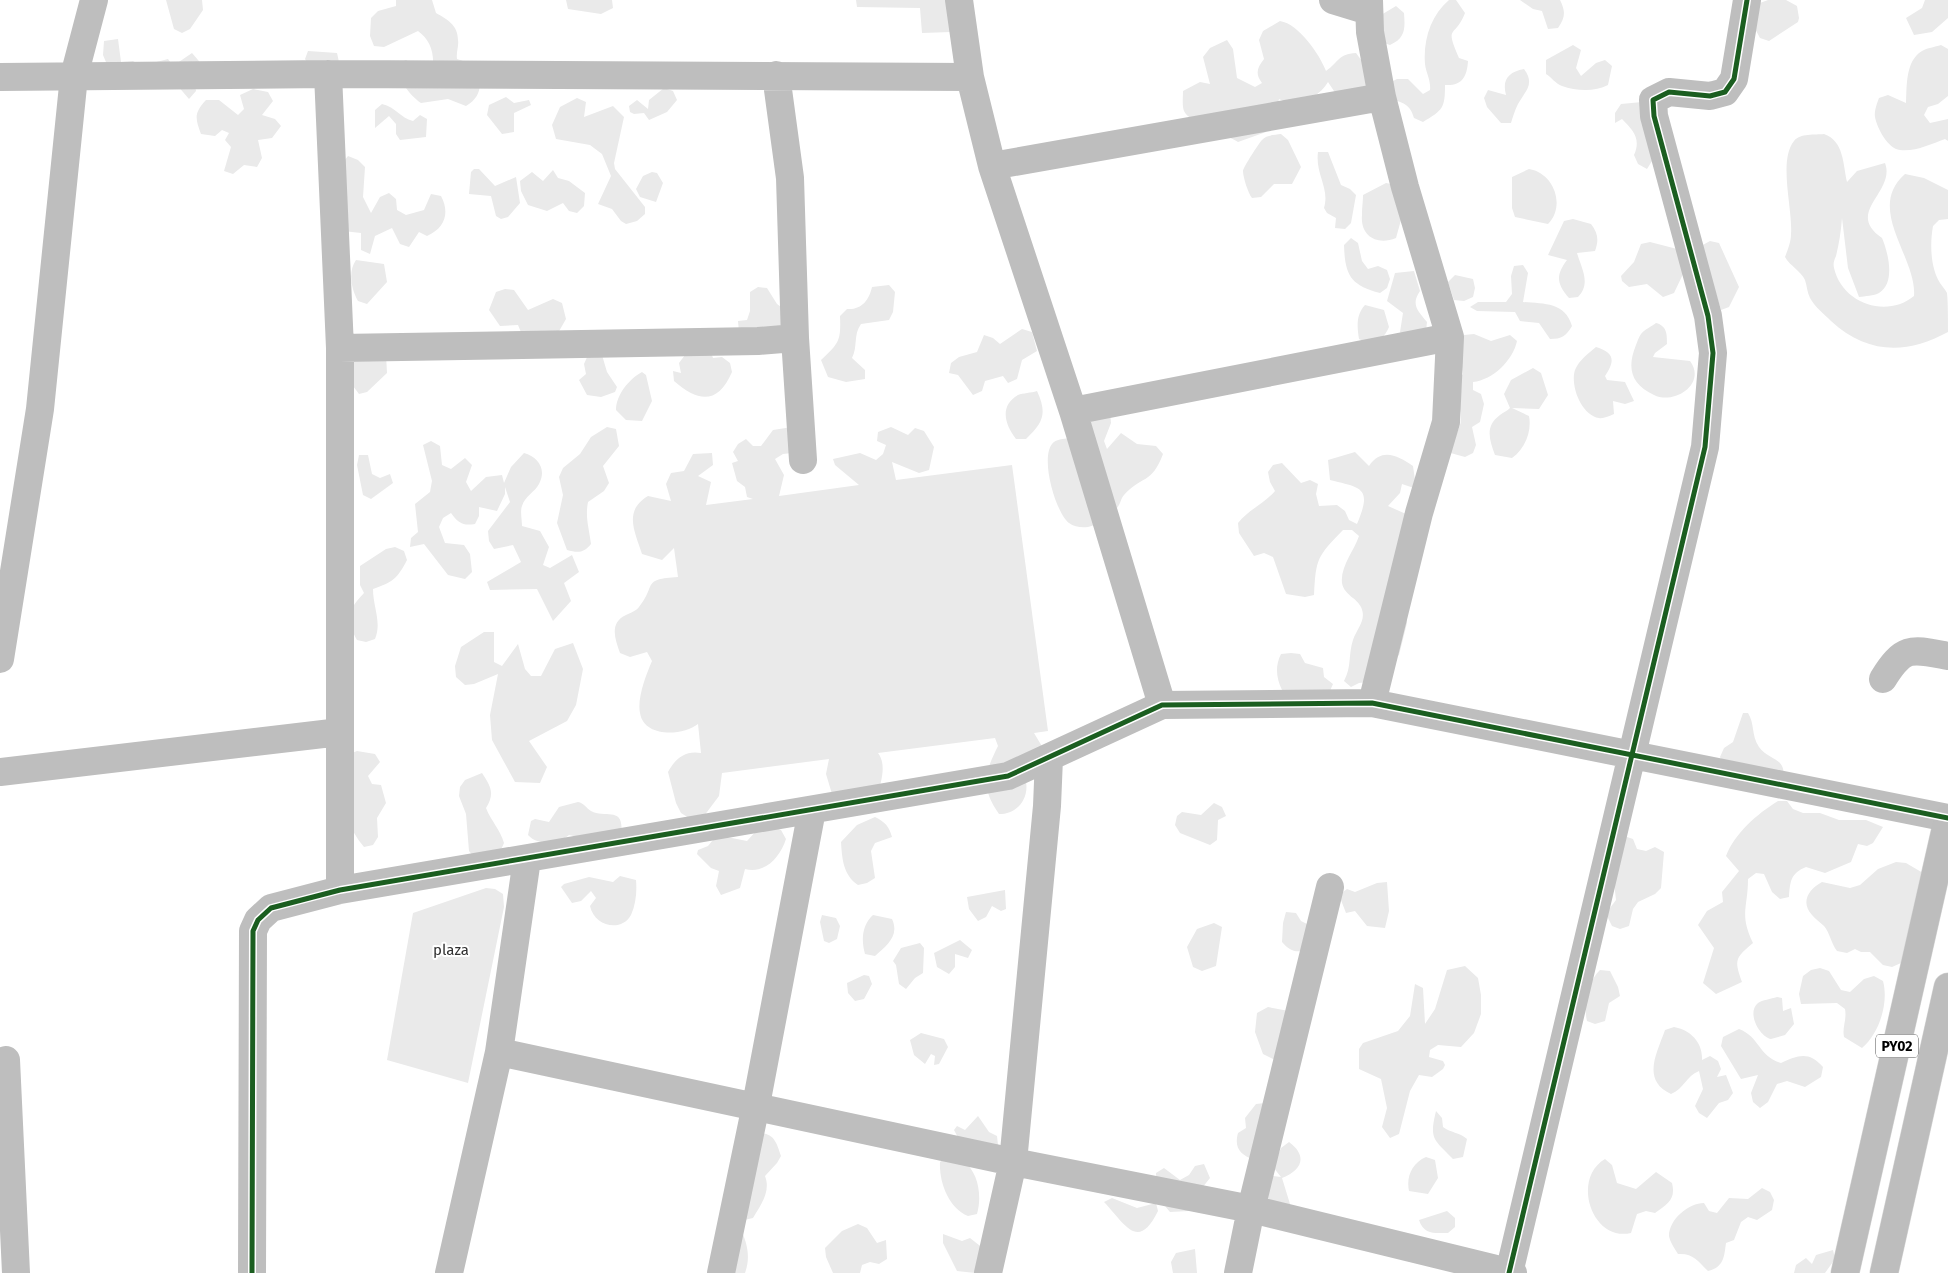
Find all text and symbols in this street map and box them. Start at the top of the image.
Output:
park label: plaza [433,941,469,959]
road number: PY02 [1876,1034,1918,1058]

